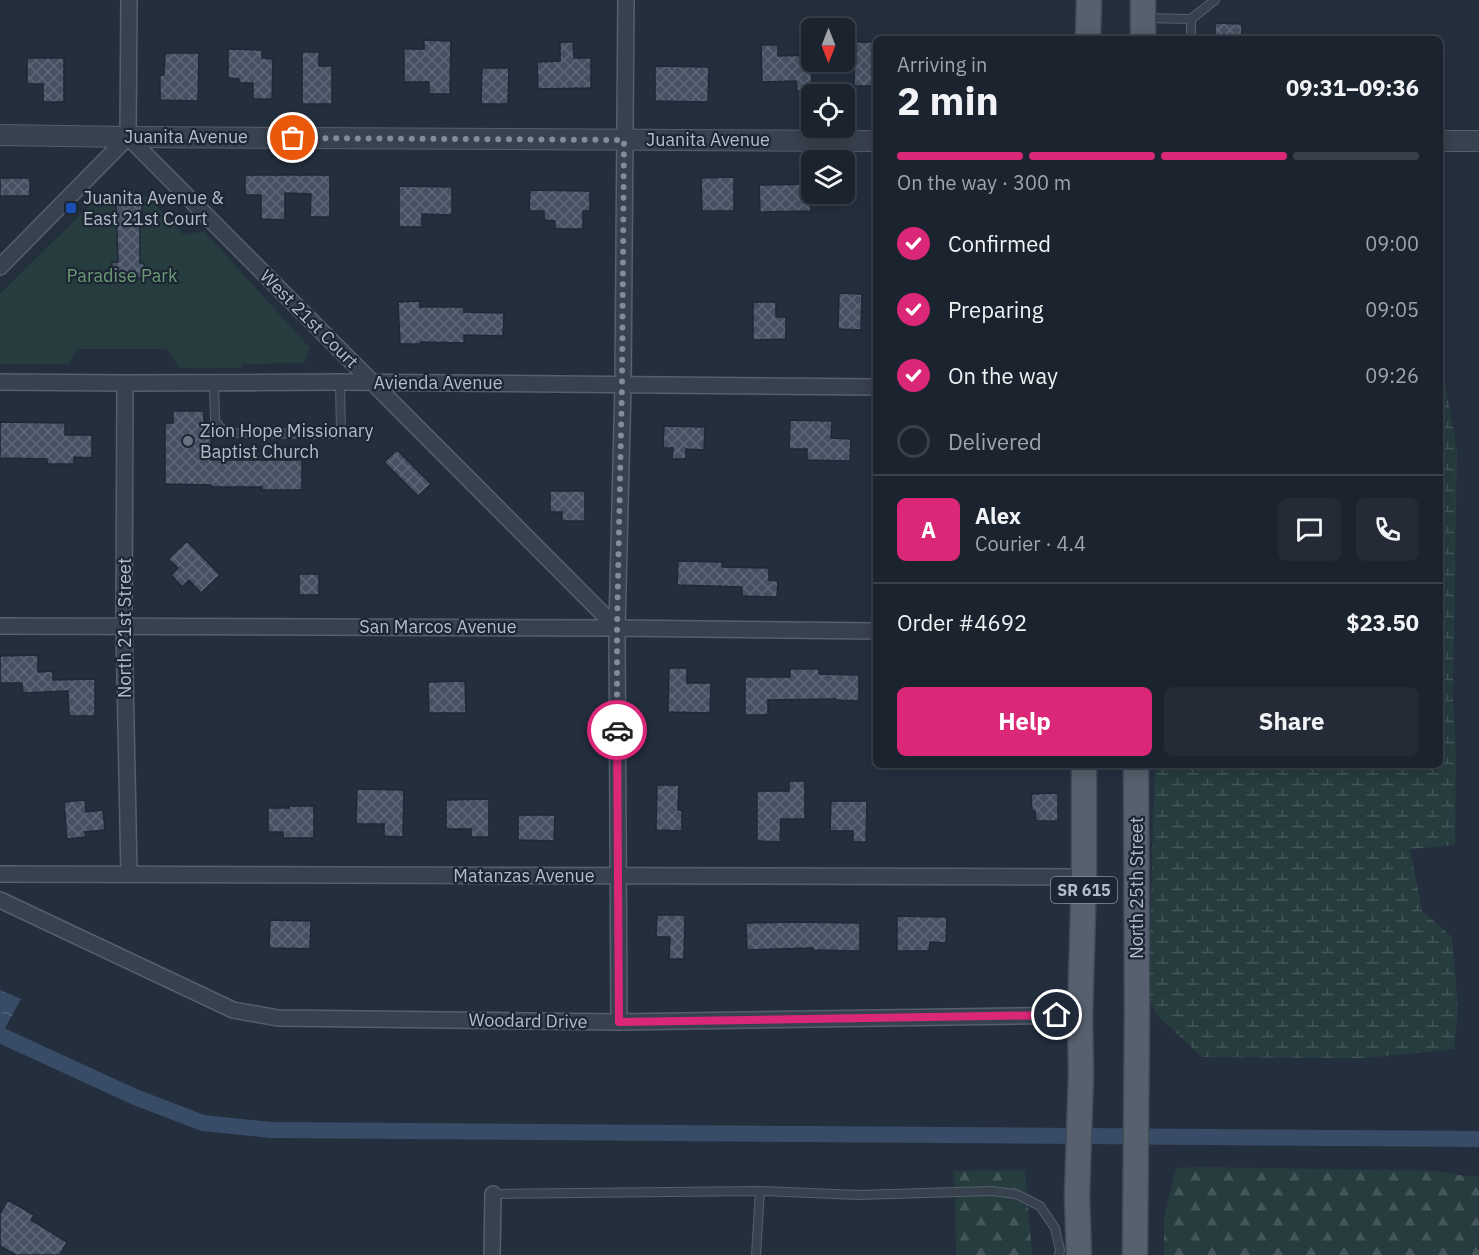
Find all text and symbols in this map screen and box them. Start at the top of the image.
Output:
north arrow [801,18,855,72]
map controls [801,18,855,204]
text: Arriving in [897,51,987,78]
text: 09:31–09:36 [1286,73,1419,102]
text: 2 min [897,75,999,126]
button: locate [801,84,855,138]
pin [267,112,318,163]
icon: bag [276,121,309,154]
street label: Juanita Avenue [124,125,248,148]
street label: Juanita Avenue [646,128,770,151]
button: layers [801,150,855,204]
text: On the way · 300 m [897,169,1071,196]
place label: Juanita Avenue & East 21st Court [83,186,224,230]
marker: Juanita Avenue & East 21st Court [64,201,78,215]
icon: check [897,227,930,260]
text: Confirmed [948,229,1051,258]
text: 09:00 [1365,230,1419,257]
park label: Paradise Park [67,264,178,287]
street label: West 21st Court [255,265,363,373]
icon: check [897,293,930,326]
text: Preparing [948,295,1043,324]
text: 09:05 [1365,296,1419,323]
icon: check [897,359,930,392]
text: On the way [948,361,1058,390]
text: 09:26 [1365,362,1419,389]
street label: Avienda Avenue [373,371,503,394]
place label: Zion Hope Missionary Baptist Church [200,419,374,463]
text: Delivered [948,427,1042,456]
marker: Zion Hope Missionary Baptist Church [181,434,195,448]
button: chat [1278,498,1341,561]
button: phone [1356,498,1419,561]
text: Alex [975,501,1021,530]
text: A [921,515,936,544]
text: Courier · 4.4 [975,530,1086,557]
street label: North 21st Street [113,558,136,698]
text: Order #4692 [897,608,1027,637]
text: $23.50 [1346,608,1419,637]
street label: San Marcos Avenue [359,615,517,638]
button: Help [897,687,1152,756]
button: Share [1164,687,1419,756]
courier [587,700,647,760]
icon: car [601,714,634,747]
street label: North 25th Street [1125,817,1148,959]
street label: Matanzas Avenue [453,864,595,887]
road number: SR 615 [1051,877,1117,903]
pin [1031,989,1082,1040]
icon: home [1040,998,1073,1031]
street label: Woodard Drive [468,1008,588,1033]

